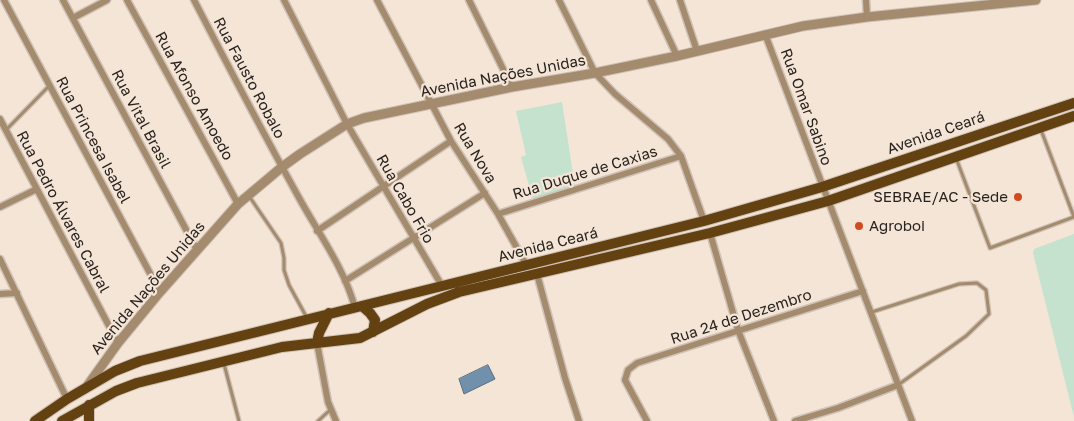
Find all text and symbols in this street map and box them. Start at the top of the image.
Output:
street label: Rua Fausto Robalo [209,14,289,142]
street label: Rua Afonso Amoedo [151,28,237,164]
street label: Rua Omar Sabino [776,46,836,168]
street label: Avenida Nações Unidas [419,51,587,101]
street label: Rua Vital Brasil [107,67,175,171]
street label: Rua Princesa Isabel [52,74,134,206]
street label: Avenida Ceará [885,108,987,158]
street label: Rua Nova [450,119,500,187]
street label: Rua Pedro Álvares Cabral [13,128,113,296]
street label: Rua Duque de Caxias [510,142,660,204]
street label: Rua Cabo Frio [372,151,438,247]
place label: SEBRAE/AC - Sede [873,188,1008,206]
marker: SEBRAE/AC - Sede [1012,191,1024,203]
place label: Agroboi [869,217,925,235]
street label: Avenida Nações Unidas [87,218,209,358]
marker: Agroboi [853,220,865,232]
street label: Avenida Ceará [496,224,600,266]
street label: Rua 24 de Dezembro [668,286,814,348]

